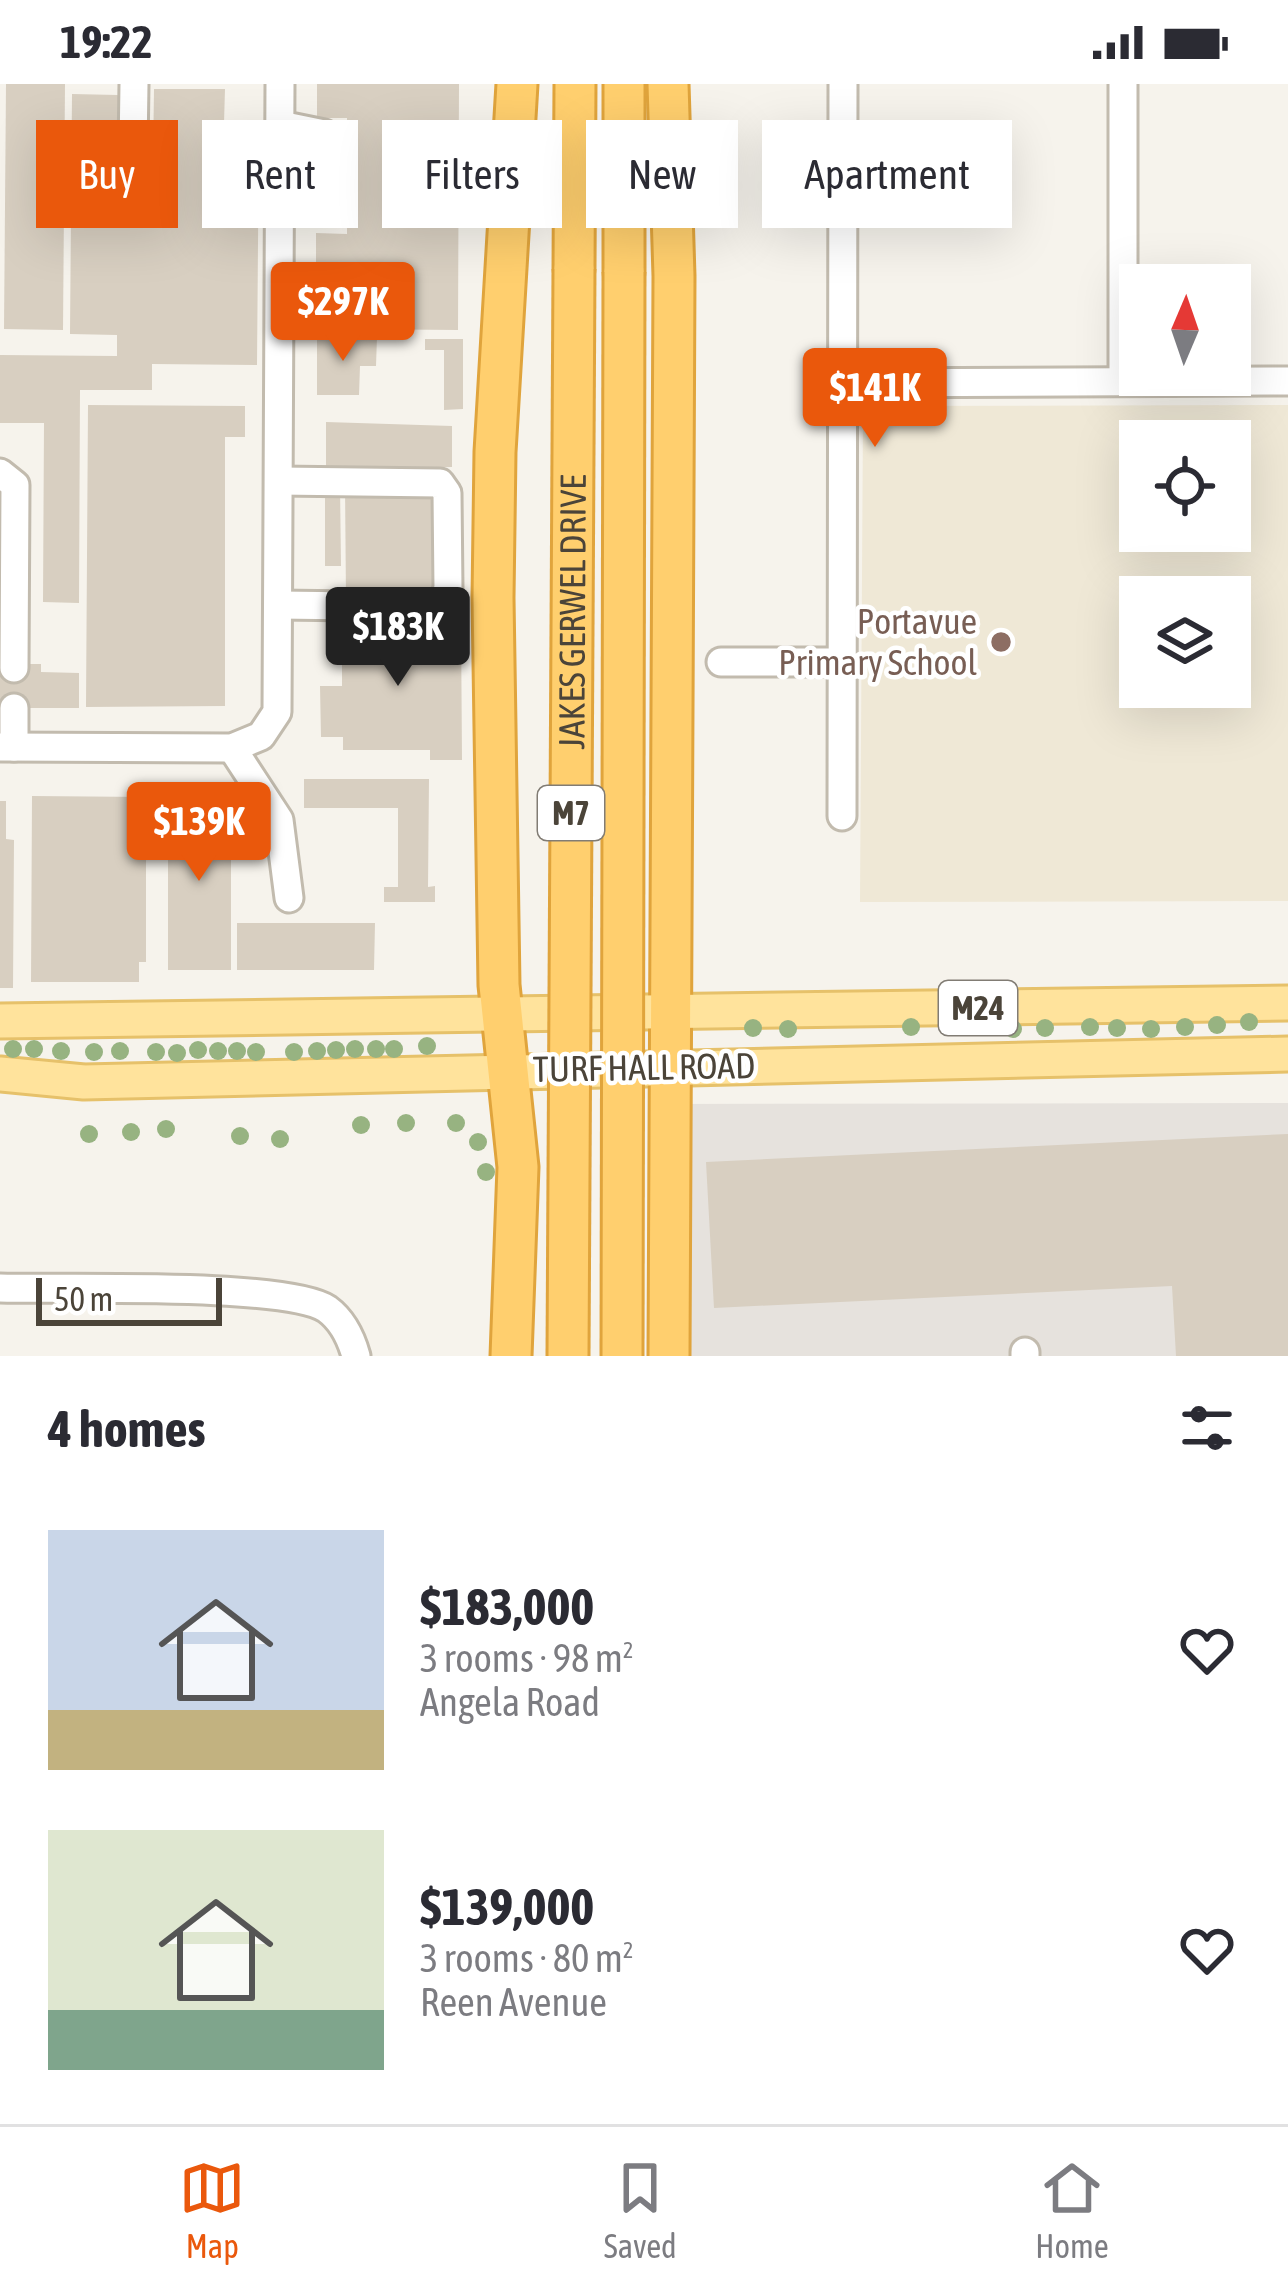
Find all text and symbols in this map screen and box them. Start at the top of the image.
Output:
text: 19:22 [60,16,153,68]
chip: Buy [36,120,178,228]
chip: Rent [202,120,358,228]
chip: Filters [382,120,562,228]
chip: New [586,120,738,228]
chip: Apartment [762,120,1012,228]
pin: $297K [259,262,427,364]
north arrow [1119,264,1251,396]
map controls [1119,264,1251,708]
text: $297K [298,279,388,323]
pin: $141K [791,348,959,450]
text: $141K [830,365,920,409]
button: locate [1119,420,1251,552]
street label: JAKES GERWEL DRIVE [550,474,594,750]
button: layers [1119,576,1251,708]
pin: $183K [314,587,482,689]
place label: Portavue Primary School [778,600,977,683]
text: $183K [353,604,443,648]
marker: Portavue Primary School [988,629,1014,655]
pin: $139K [115,782,283,884]
road number: M7 [538,786,604,840]
text: $139K [154,799,244,843]
road number: M24 [939,981,1017,1035]
street label: TURF HALL ROAD [532,1044,756,1090]
scale bar [36,1272,222,1325]
text: 50 m [54,1280,113,1318]
icon: filters [1174,1395,1240,1461]
text: 4 homes [48,1399,206,1458]
text: $183,000 [420,1577,594,1636]
icon: home [144,1578,288,1722]
icon: heart [1174,1617,1240,1683]
text: 3 rooms · 98 m² [420,1636,634,1680]
text: Angela Road [420,1680,600,1724]
text: $139,000 [420,1877,594,1936]
icon: home [144,1878,288,2022]
icon: heart [1174,1917,1240,1983]
text: 3 rooms · 80 m² [420,1936,634,1980]
text: Reen Avenue [420,1980,607,2024]
tab: Map [179,2155,245,2265]
tab: Saved [604,2155,677,2265]
tab: Home [1035,2155,1109,2265]

